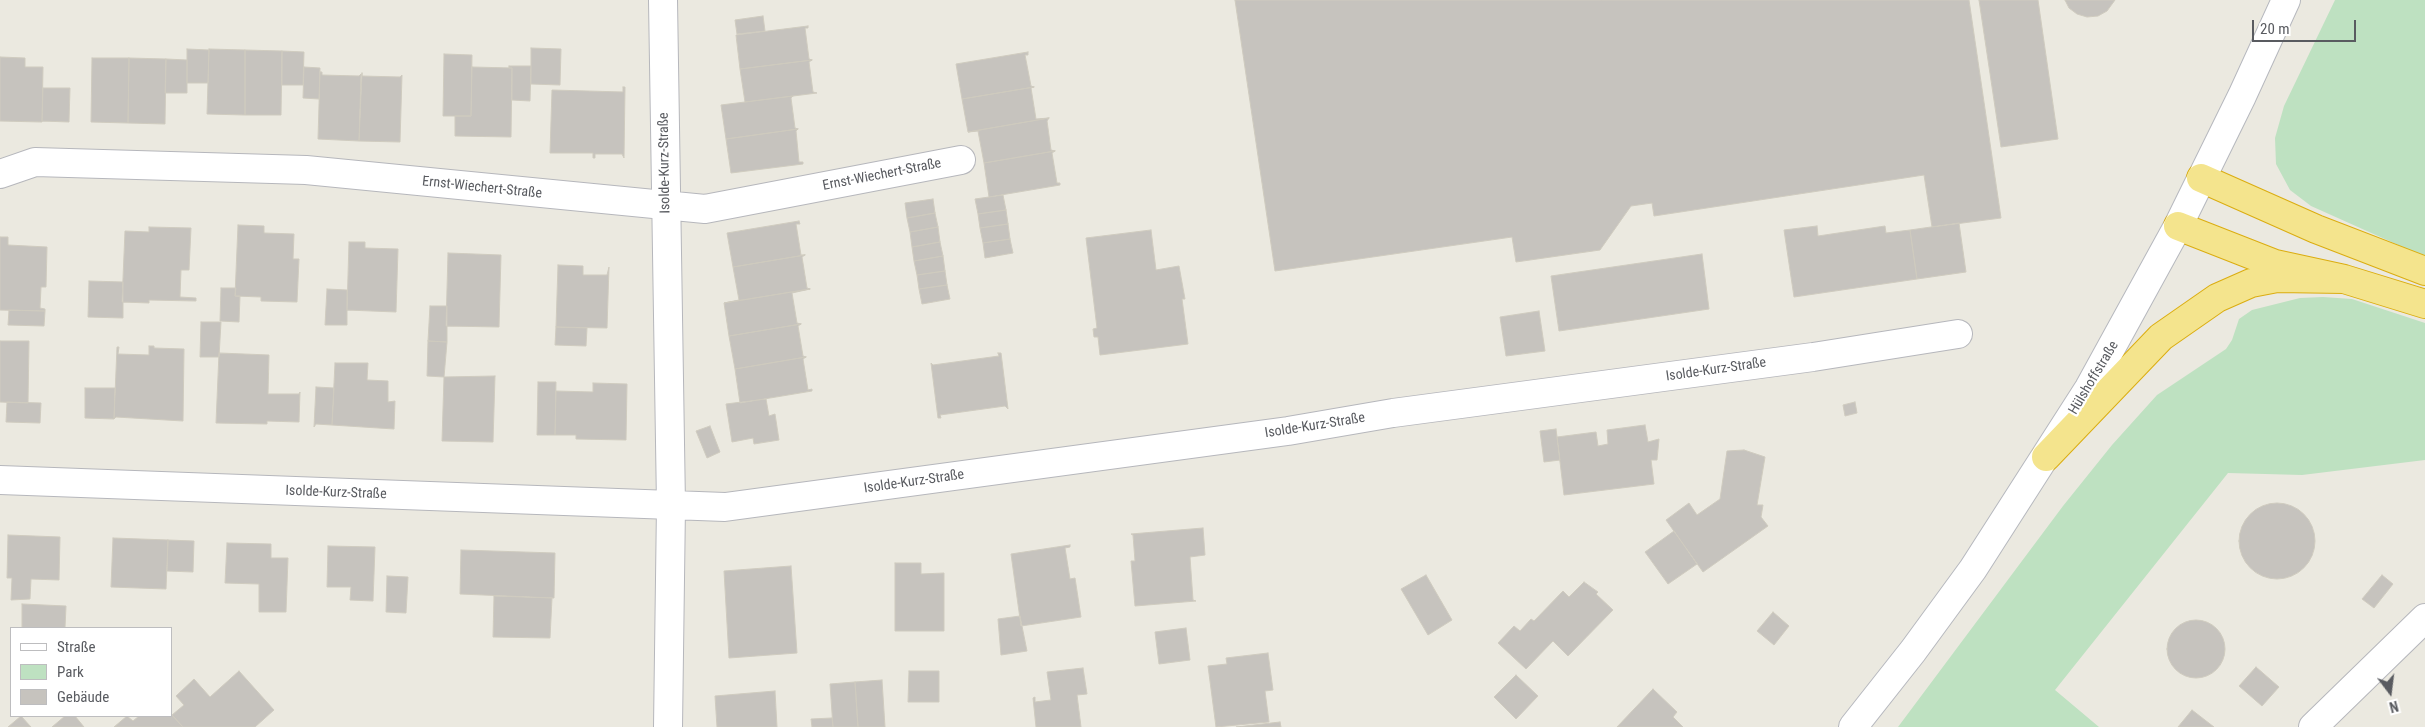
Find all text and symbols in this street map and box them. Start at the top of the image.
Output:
scale bar [2255,10,2359,42]
text: 20 m [2260,20,2290,38]
street label: Isolde-Kurz-Straße [656,112,674,214]
street label: Ernst-Wiechert-Straße [821,155,943,195]
street label: Ernst-Wiechert-Straße [421,173,543,203]
street label: Hülshoffstraße [2065,338,2123,418]
street label: Isolde-Kurz-Straße [1665,355,1767,385]
street label: Isolde-Kurz-Straße [1264,410,1366,442]
street label: Isolde-Kurz-Straße [863,467,965,497]
street label: Isolde-Kurz-Straße [285,483,387,503]
legend [10,627,172,717]
text: Straße [57,638,96,656]
text: Park [57,663,84,681]
north arrow [2365,667,2415,717]
text: Gebäude [57,688,109,706]
text: N [2388,698,2400,715]

